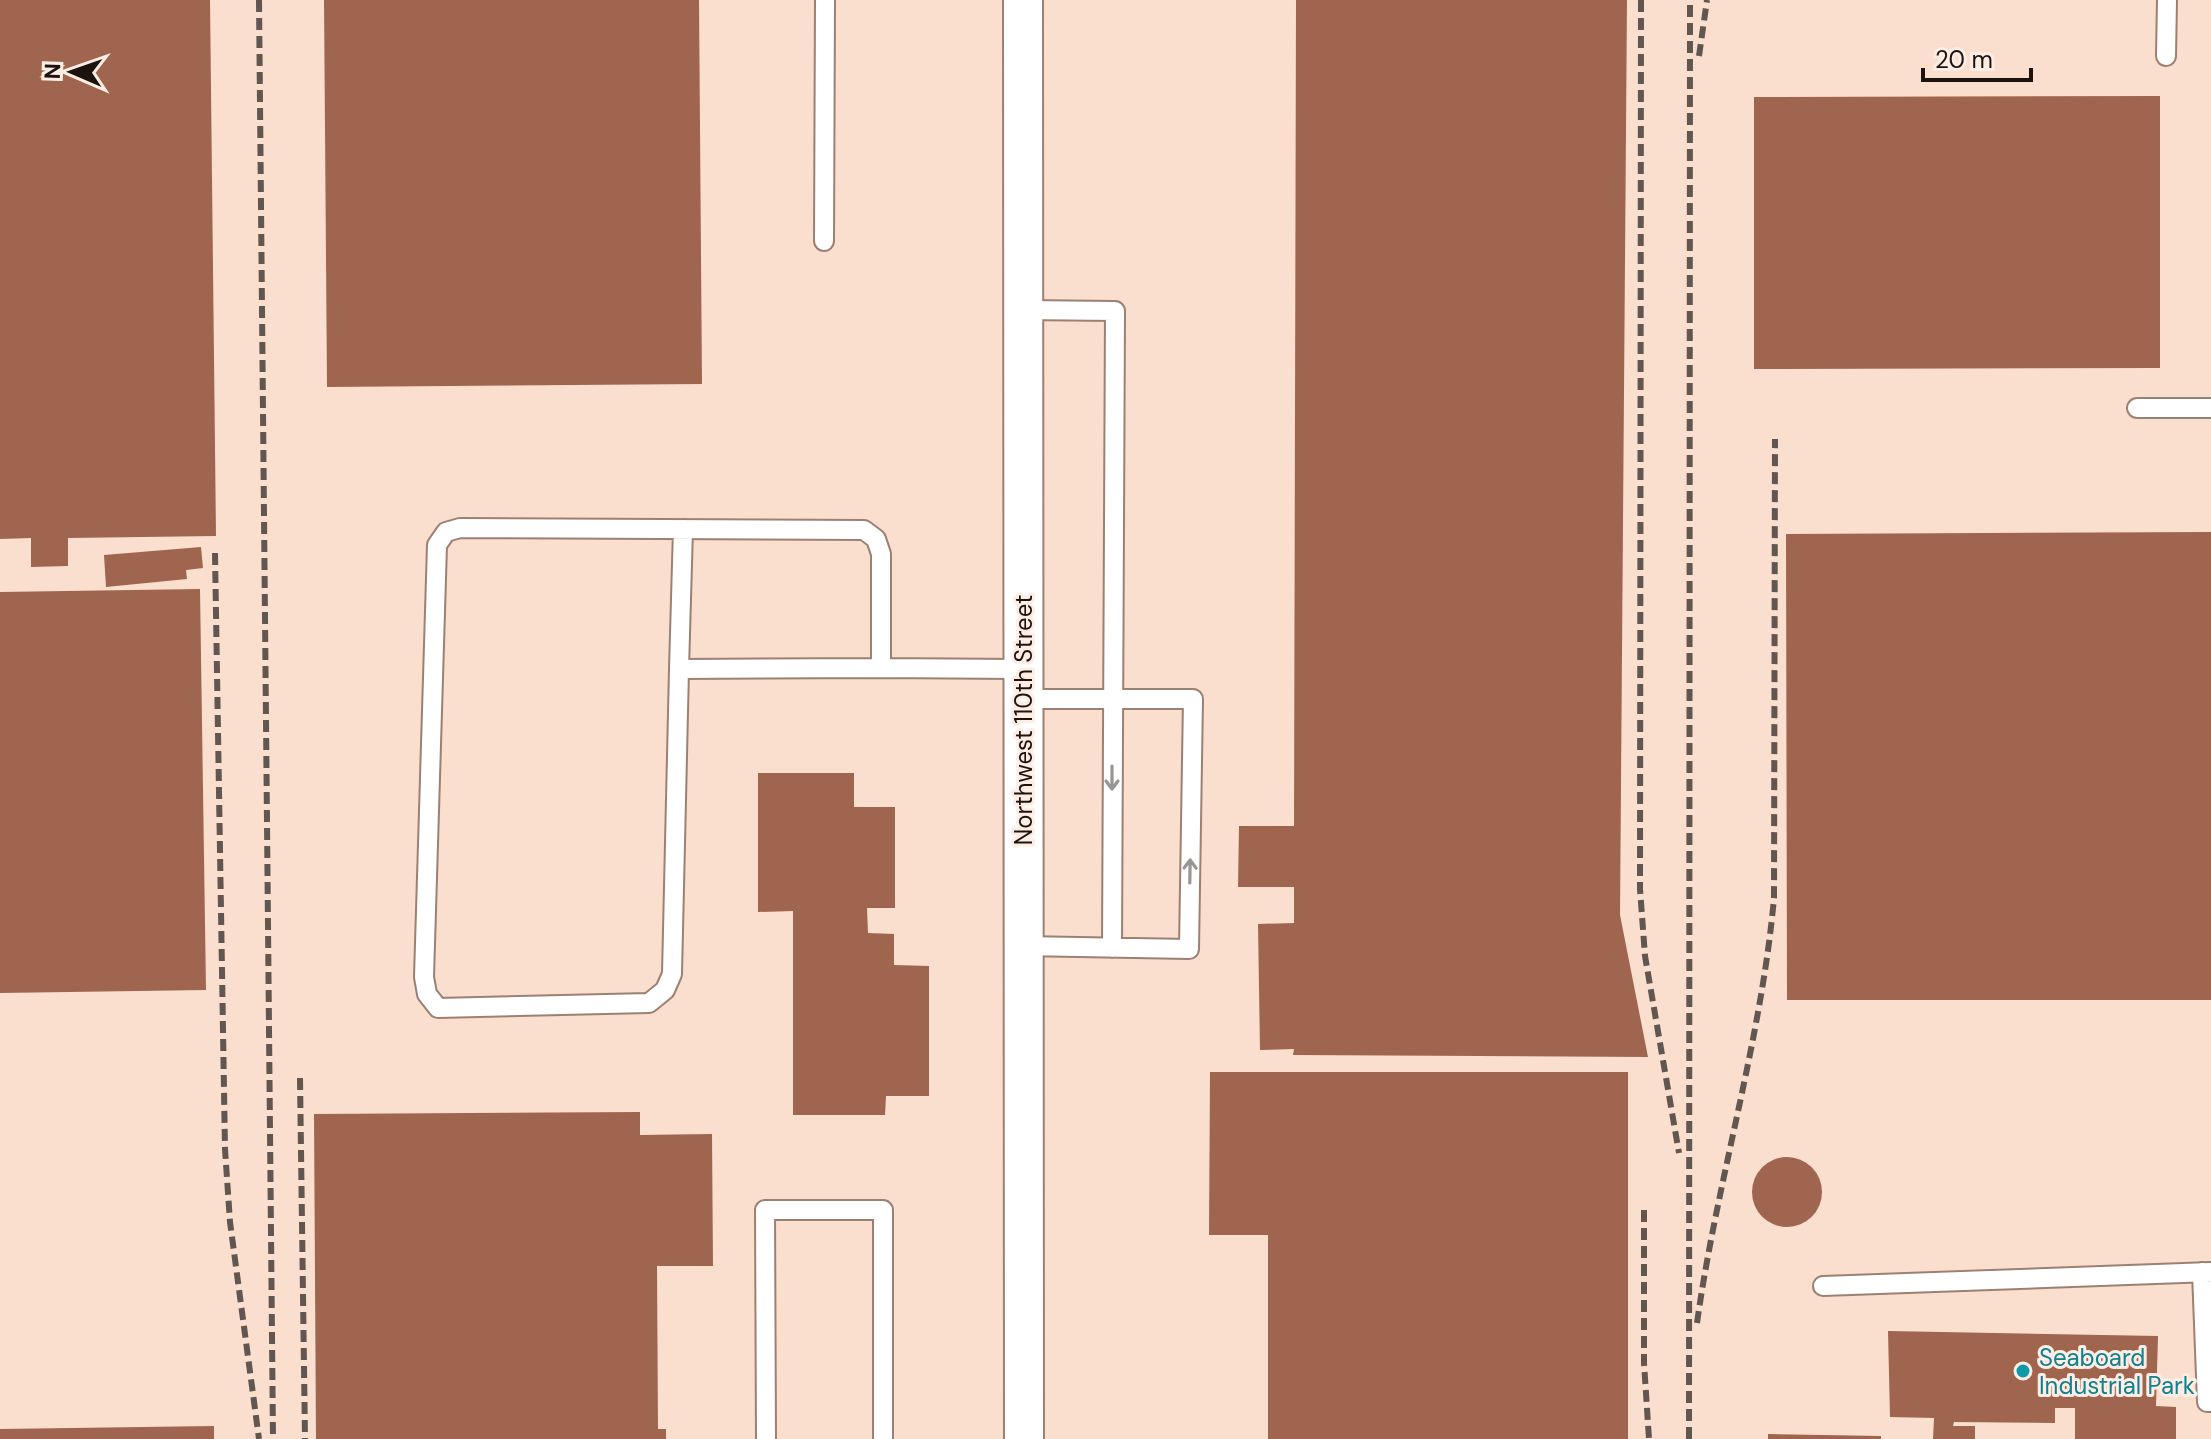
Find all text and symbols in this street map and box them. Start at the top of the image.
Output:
north arrow [32,32,112,112]
scale bar [1923,32,2031,82]
text: 20 m [1935,44,1993,75]
text: N [38,63,67,80]
street label: Northwest 110th Street [1008,595,1039,845]
one-way arrow [1104,764,1120,791]
one-way arrow [1182,858,1198,885]
place label: Seaboard Industrial Park [2039,1342,2195,1401]
marker: Seaboard Industrial Park [2014,1362,2032,1380]

